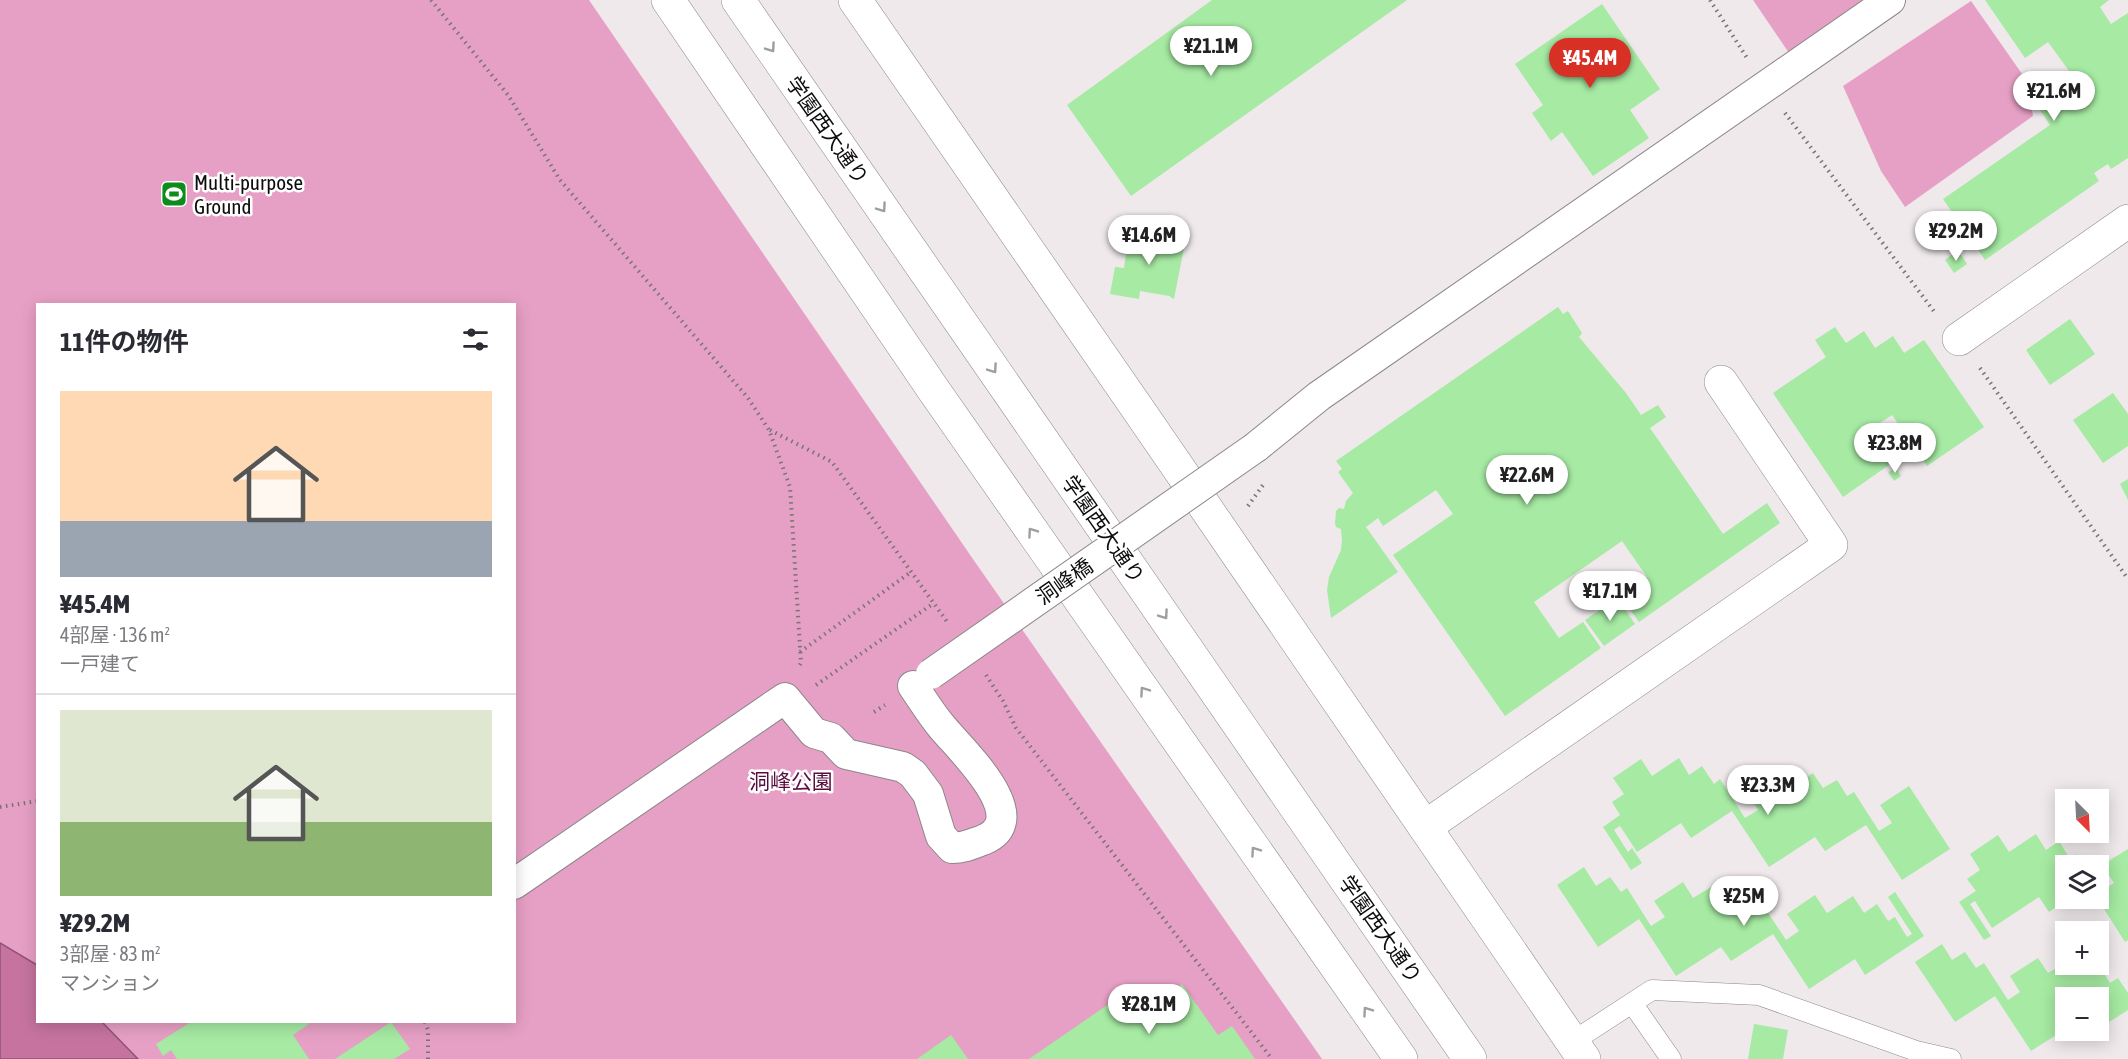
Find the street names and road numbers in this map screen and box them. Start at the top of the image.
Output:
street label: 学園西大通り [782,72,874,188]
street label: 学園西大通り [1058,471,1150,587]
street label: 洞峰橋 [1031,553,1097,609]
street label: 学園西大通り [1335,871,1427,987]

